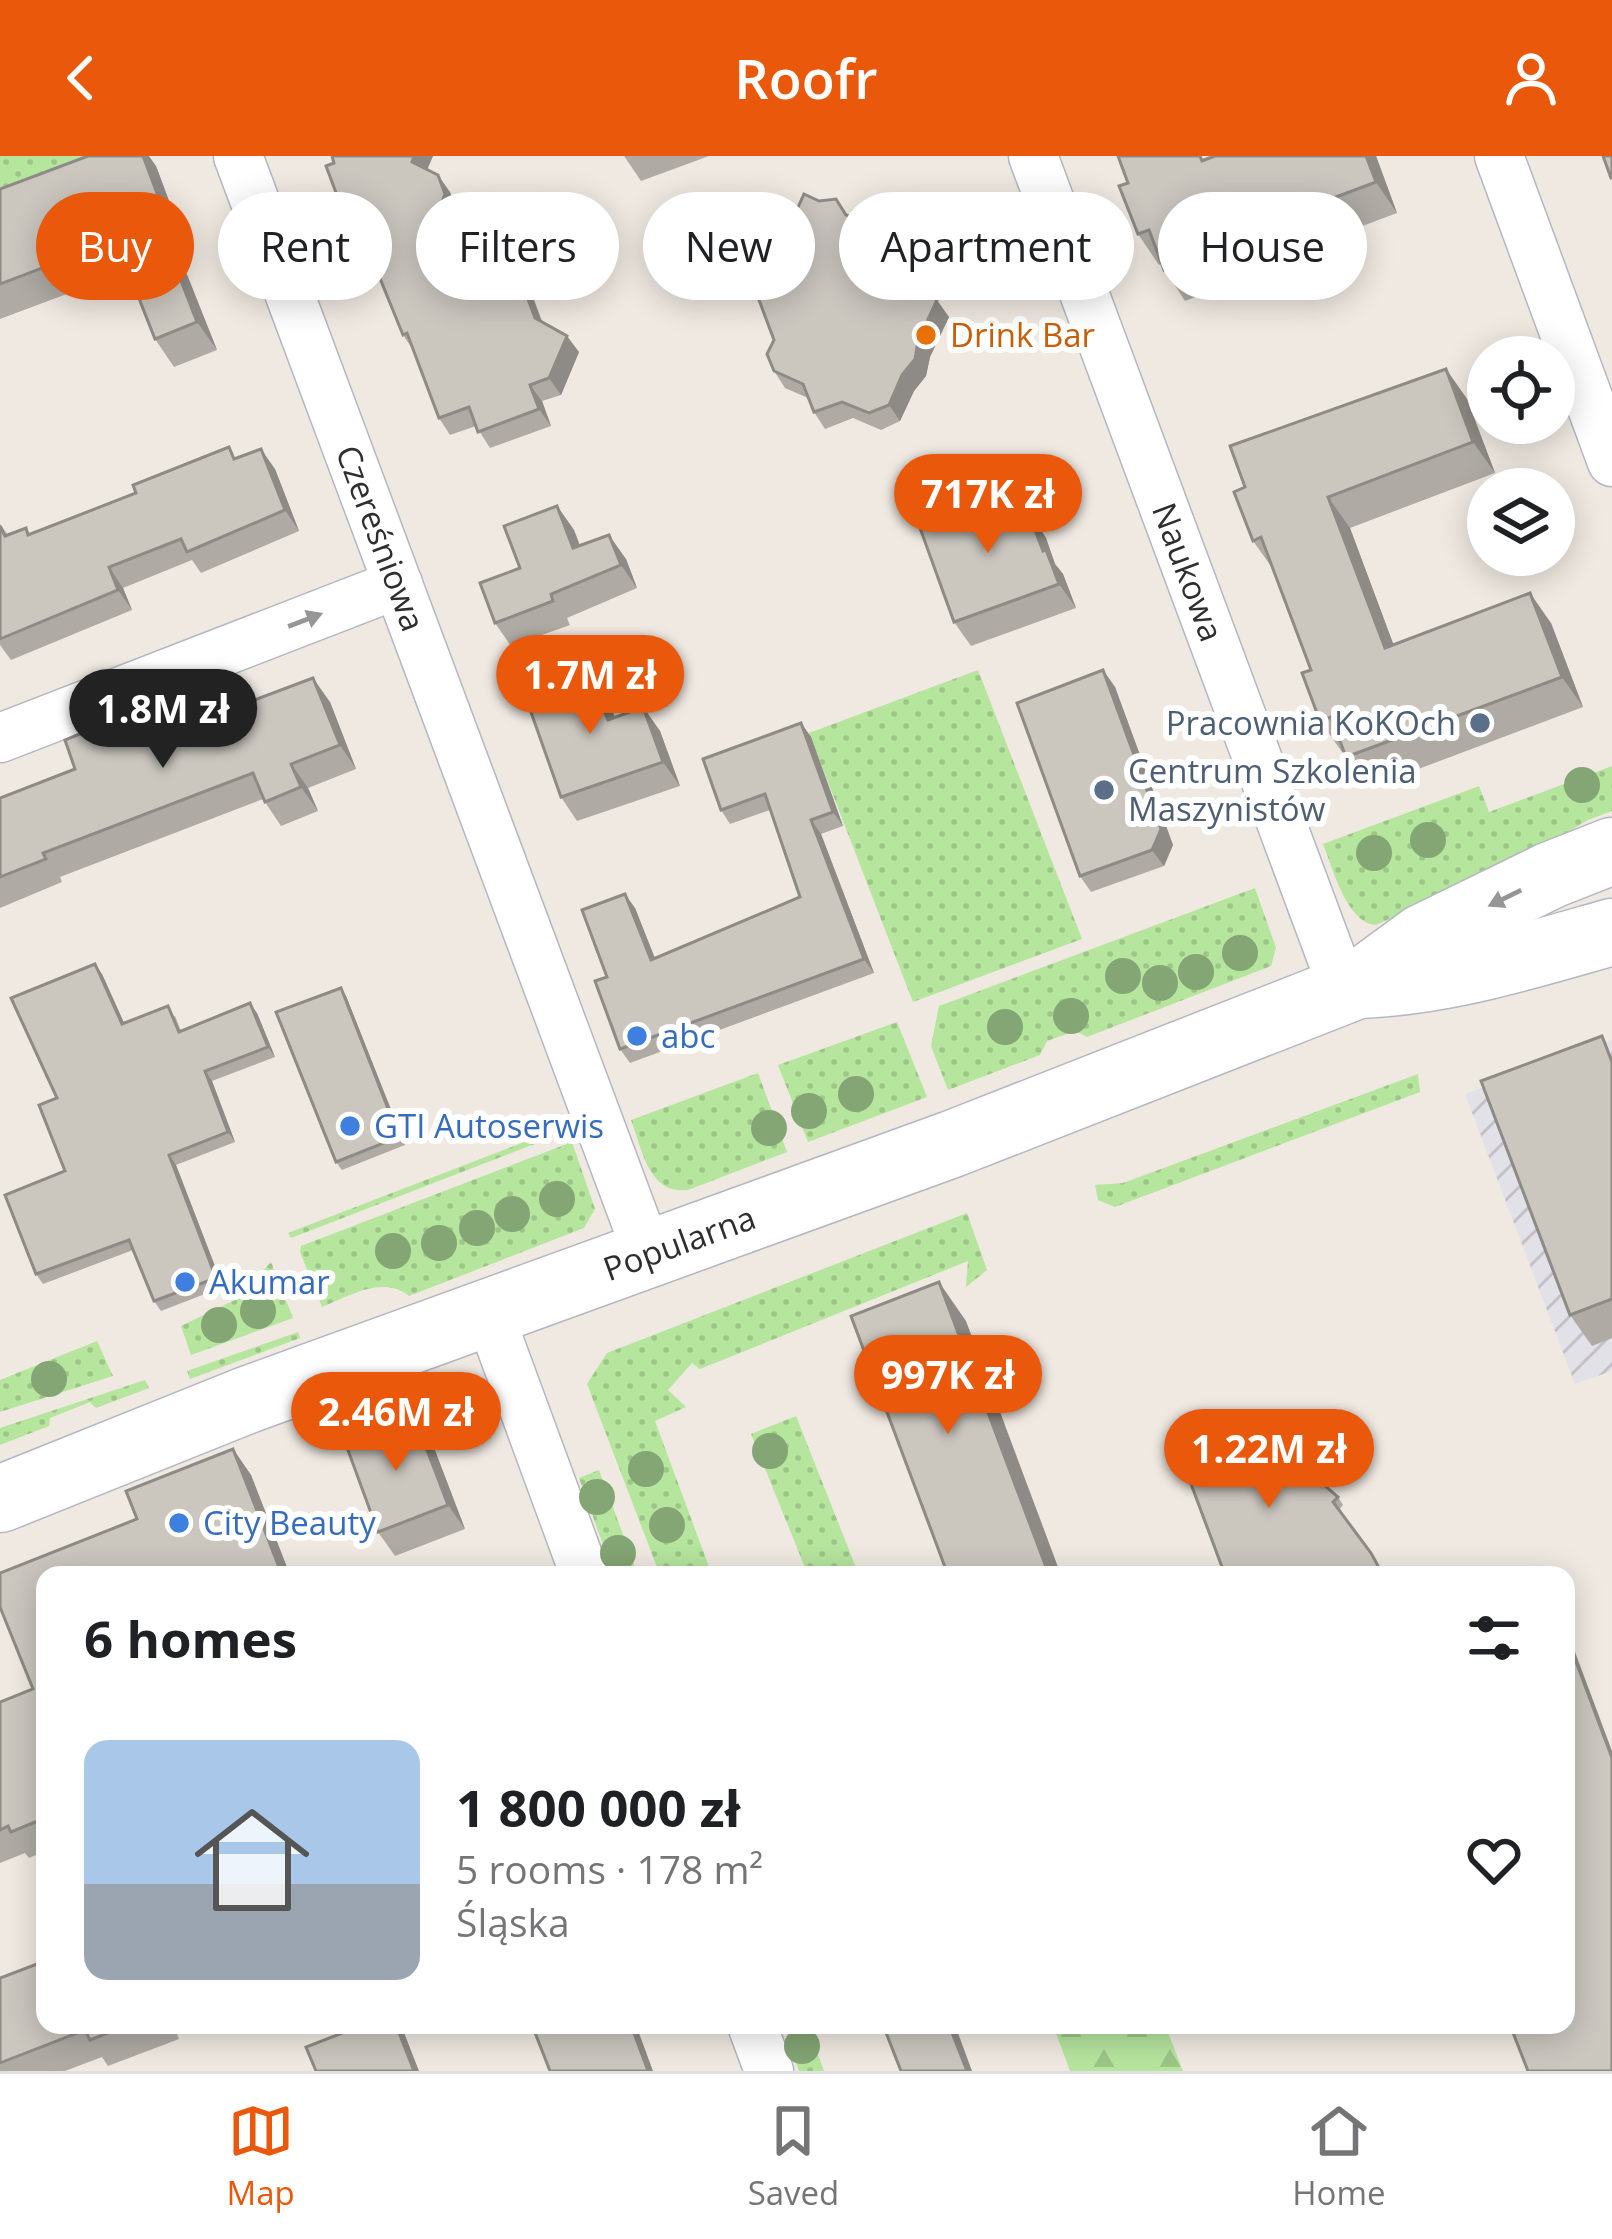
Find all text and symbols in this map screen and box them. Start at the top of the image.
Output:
text: Roofr [734,41,878,115]
icon: back [48,45,114,111]
icon: person [1498,45,1564,111]
chip: Buy [36,192,194,300]
chip: Rent [218,192,392,300]
chip: Filters [416,192,619,300]
chip: New [643,192,815,300]
chip: Apartment [839,192,1134,300]
chip: House [1158,192,1367,300]
place label: Drink Bar [950,312,1095,357]
marker: Drink Bar [913,322,939,348]
map controls [1467,336,1575,576]
button: locate [1467,336,1575,444]
street label: Czereśniowa [326,439,436,637]
pin: 717K zł [877,454,1099,556]
text: 717K zł [921,466,1055,519]
button: layers [1467,468,1575,576]
street label: Naukowa [1142,496,1235,647]
one-way arrow [288,610,324,629]
pin: 1.7M zł [479,635,701,737]
text: 1.7M zł [523,647,657,700]
pin: 1.8M zł [52,669,274,771]
text: 1.8M zł [96,681,230,734]
place label: Pracownia KoKOch [1166,700,1456,745]
marker: Pracownia KoKOch [1467,710,1493,736]
place label: Centrum Szkolenia Maszynistów [1128,748,1417,831]
marker: Centrum Szkolenia Maszynistów [1091,777,1117,803]
one-way arrow [1487,888,1522,908]
place label: abc [661,1013,715,1058]
marker: abc [624,1023,650,1049]
place label: GTI Autoserwis [374,1103,604,1148]
marker: GTI Autoserwis [337,1113,363,1139]
street label: Popularna [597,1194,761,1291]
place label: Akumar [209,1259,330,1304]
marker: Akumar [172,1269,198,1295]
pin: 997K zł [837,1335,1059,1437]
text: 997K zł [881,1347,1015,1400]
pin: 2.46M zł [272,1372,520,1474]
text: 2.46M zł [318,1384,474,1437]
pin: 1.22M zł [1145,1409,1393,1511]
text: 1.22M zł [1191,1421,1347,1474]
place label: City Beauty [203,1500,376,1545]
marker: City Beauty [166,1510,192,1536]
text: 6 homes [84,1603,297,1673]
icon: filters [1461,1605,1527,1671]
text: 1 800 000 zł [456,1772,740,1842]
icon: home [180,1788,324,1932]
icon: heart [1461,1827,1527,1893]
text: 5 rooms · 178 m² [456,1842,763,1895]
text: Śląska [456,1895,570,1948]
tab: Map [226,2098,295,2215]
tab: Saved [748,2098,839,2215]
tab: Home [1292,2098,1386,2215]

